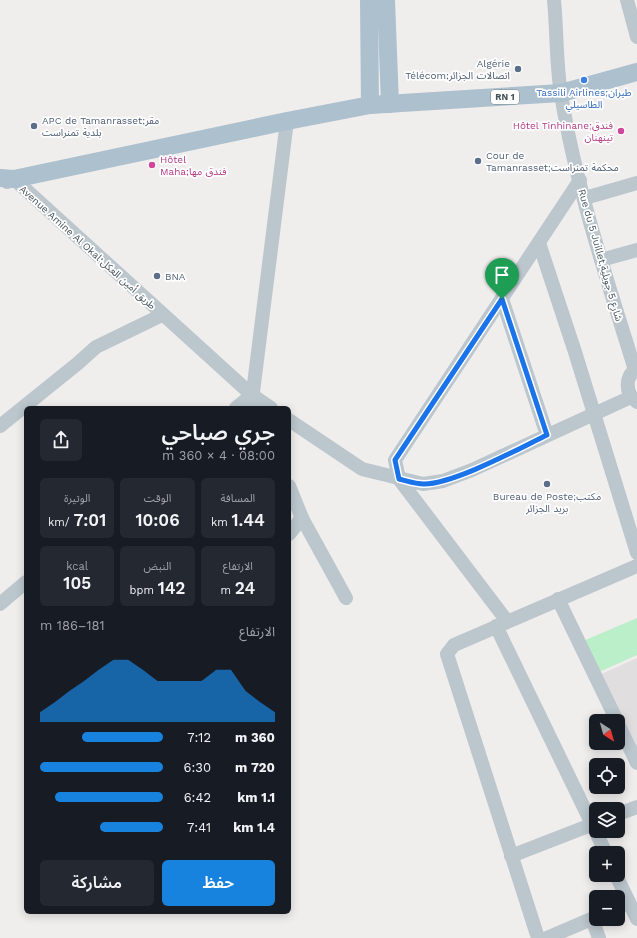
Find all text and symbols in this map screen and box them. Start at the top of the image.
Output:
place label: Algérie Télécom;اتصالات الجزائر [405,58,510,82]
marker: Algérie Télécom;اتصالات الجزائر [513,64,523,74]
marker: Tassili Airlines;طيران الطاسيلي [579,75,589,85]
place label: Tassili Airlines;طيران الطاسيلي [536,87,632,112]
road number: RN 1 [491,90,519,104]
place label: APC de Tamanrasset;مقر بلدية تمنراست [42,115,159,139]
place label: Hôtel Tinhinane;فندق تينهنان [513,120,614,143]
marker: APC de Tamanrasset;مقر بلدية تمنراست [29,121,39,131]
marker: Hôtel Tinhinane;فندق تينهنان [616,126,626,136]
place label: Cour de Tamanrasset;محكمة تمنراست [486,150,619,174]
place label: Hôtel Maha;فندق مها [160,154,227,177]
marker: Cour de Tamanrasset;محكمة تمنراست [473,156,483,166]
marker: Hôtel Maha;فندق مها [147,160,157,170]
street label: Avenue Amine Al Okal;طريق أمين العكل [17,183,158,312]
street label: Rue du 5 Juillet,شارع 5 جويلية [574,188,625,323]
pin [485,258,519,299]
icon: arrive [491,264,513,286]
marker: BNA [152,271,162,281]
place label: BNA [165,271,186,282]
button: share [40,419,82,461]
text: جري صباحي [161,420,275,445]
text: 08:00 · 4 × 360 m [162,448,275,463]
marker: Bureau de Poste;مكتب بريد الجزائر [542,479,552,489]
place label: Bureau de Poste;مكتب بريد الجزائر [493,491,601,515]
text: الوتيرة [64,492,90,505]
text: الوقت [144,492,171,505]
text: المسافة [221,492,255,505]
text: 7:01 [73,510,106,530]
text: 10:06 [135,510,180,530]
text: 1.44 [231,510,265,530]
text: /km [48,516,73,529]
text: km [211,516,231,529]
text: kcal [66,560,88,573]
text: النبض [144,560,171,573]
text: الارتفاع [223,560,253,573]
text: 105 [63,573,91,593]
text: 142 [158,578,185,598]
text: 24 [235,578,255,598]
text: bpm [130,584,158,597]
text: m [220,584,235,597]
text: 181–186 m [40,618,105,633]
text: الارتفاع [239,624,275,639]
north arrow [589,714,625,750]
map controls [589,714,625,926]
text: 7:12 [187,730,211,745]
text: 360 m [235,730,275,745]
button: locate [589,758,625,794]
text: 6:30 [184,760,211,775]
text: 720 m [235,760,275,775]
text: 6:42 [184,790,211,805]
text: 1.1 km [237,790,275,805]
button: layers [589,802,625,838]
text: 7:41 [187,820,211,835]
text: 1.4 km [233,820,275,835]
button: + [589,846,625,882]
button: مشاركة [40,860,154,906]
button: حفظ [162,860,275,906]
button: − [589,890,625,926]

